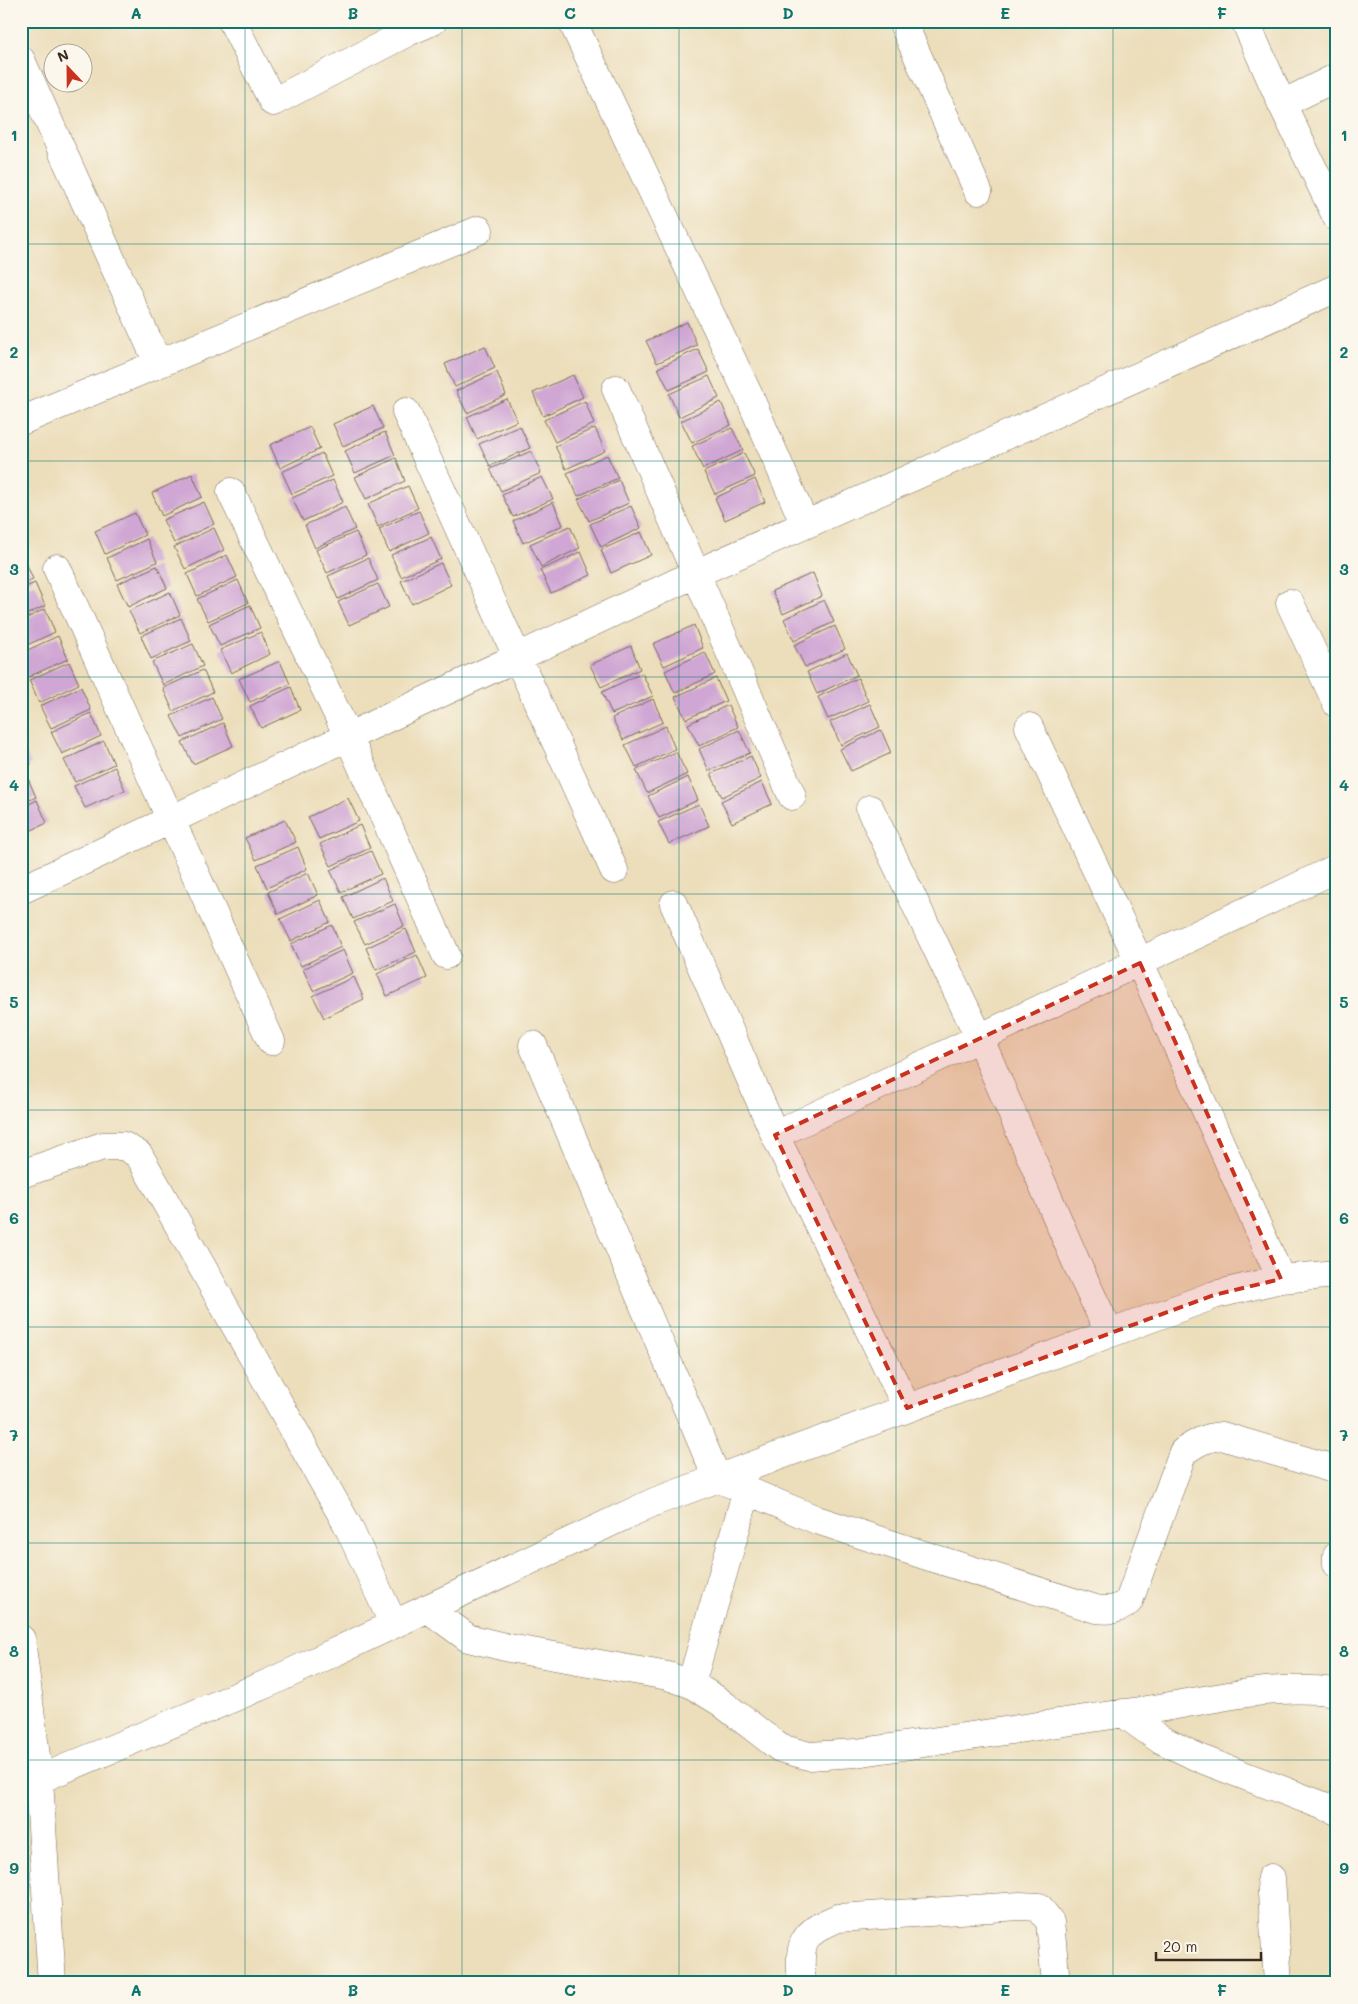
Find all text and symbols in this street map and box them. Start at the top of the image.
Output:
text: A [130,2,142,23]
text: B [348,2,358,23]
text: C [564,2,576,23]
text: D [782,2,794,23]
text: E [1000,2,1010,23]
text: F [1217,2,1227,23]
north arrow [42,42,92,92]
text: N [54,45,71,66]
text: 1 [10,124,18,145]
text: 1 [1340,124,1348,145]
text: 2 [10,341,19,362]
text: 2 [1340,341,1349,362]
text: 3 [9,558,19,579]
text: 3 [1339,558,1349,579]
text: 4 [9,774,19,795]
text: 4 [1339,774,1349,795]
text: 5 [9,991,19,1012]
text: 5 [1339,991,1349,1012]
text: 6 [9,1207,19,1228]
text: 6 [1339,1207,1349,1228]
text: 7 [10,1424,19,1445]
text: 7 [1340,1424,1349,1445]
text: 8 [9,1640,19,1661]
text: 8 [1339,1640,1349,1661]
text: 9 [9,1857,19,1878]
text: 9 [1339,1857,1349,1878]
scale bar [1156,1929,1260,1961]
text: 20 m [1163,1936,1197,1956]
text: A [130,1979,142,2000]
text: B [348,1979,358,2000]
text: C [564,1979,576,2000]
text: D [782,1979,794,2000]
text: E [1000,1979,1010,2000]
text: F [1217,1979,1227,2000]

